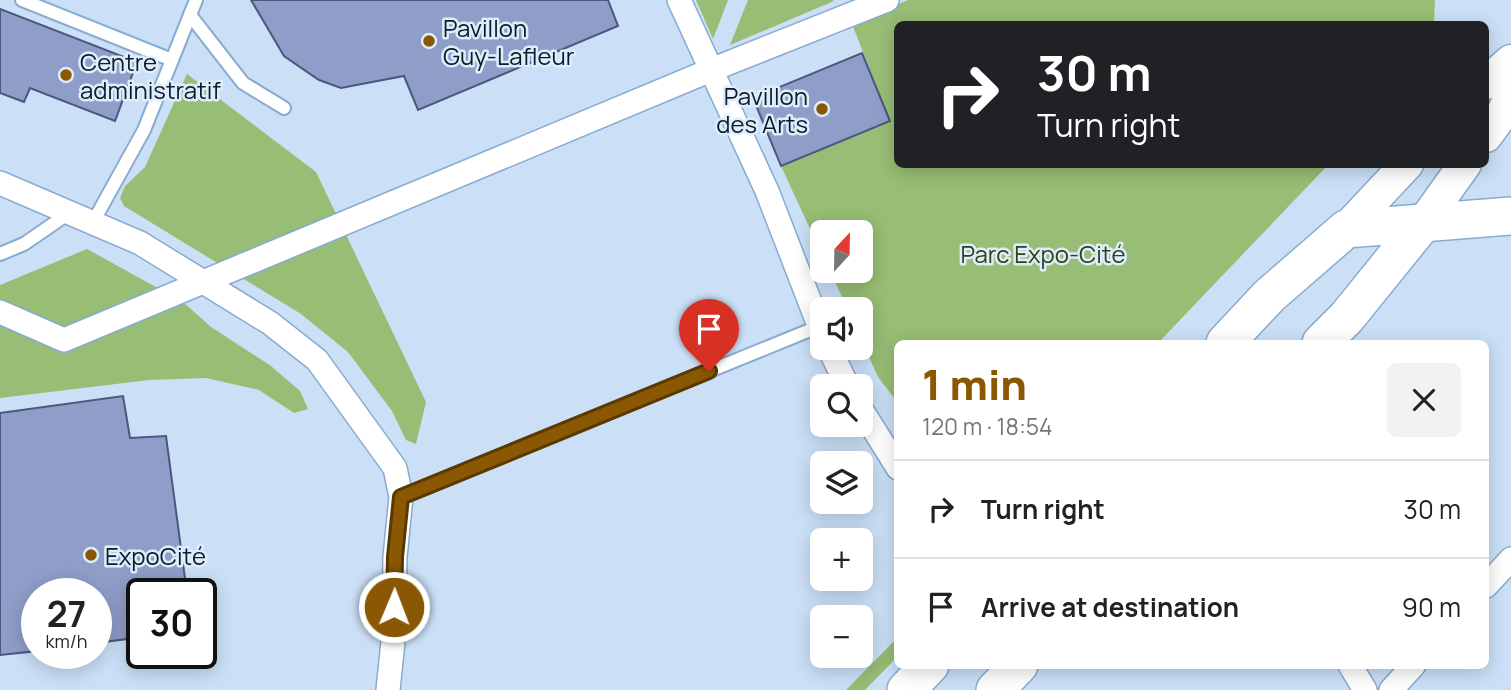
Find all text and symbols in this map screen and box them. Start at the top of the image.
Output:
place label: Pavillon Guy-Lafleur [443,11,575,72]
marker: Pavillon Guy-Lafleur [421,33,437,49]
text: 30 m [1037,39,1152,106]
place label: Centre administratif [80,45,221,106]
icon: right [922,49,1013,140]
marker: Centre administratif [58,67,74,83]
place label: Pavillon des Arts [716,79,808,140]
marker: Pavillon des Arts [814,101,830,117]
text: Turn right [1037,103,1180,147]
north arrow [810,220,873,284]
map controls [810,220,873,668]
park label: Parc Expo-Cité [961,237,1126,270]
button: sound [810,297,873,360]
pin [679,299,739,371]
icon: arrive [690,310,728,348]
text: 1 min [922,355,1027,413]
button: close [1387,363,1461,437]
button: search [810,374,873,437]
text: 120 m · 18:54 [922,410,1053,442]
button: layers [810,451,873,514]
icon: right [922,490,960,528]
text: Turn right [981,491,1105,527]
text: 30 m [1404,491,1461,527]
button: + [810,528,873,591]
place label: ExpoCité [105,539,206,572]
marker: ExpoCité [83,547,99,563]
position arrow [357,570,431,644]
speed limit sign: 30 [126,578,217,669]
icon: arrive [922,588,960,626]
text: Arrive at destination [981,589,1239,625]
text: 90 m [1402,589,1461,625]
text: 27 [47,590,86,638]
button: − [810,605,873,668]
text: km/h [46,629,87,653]

